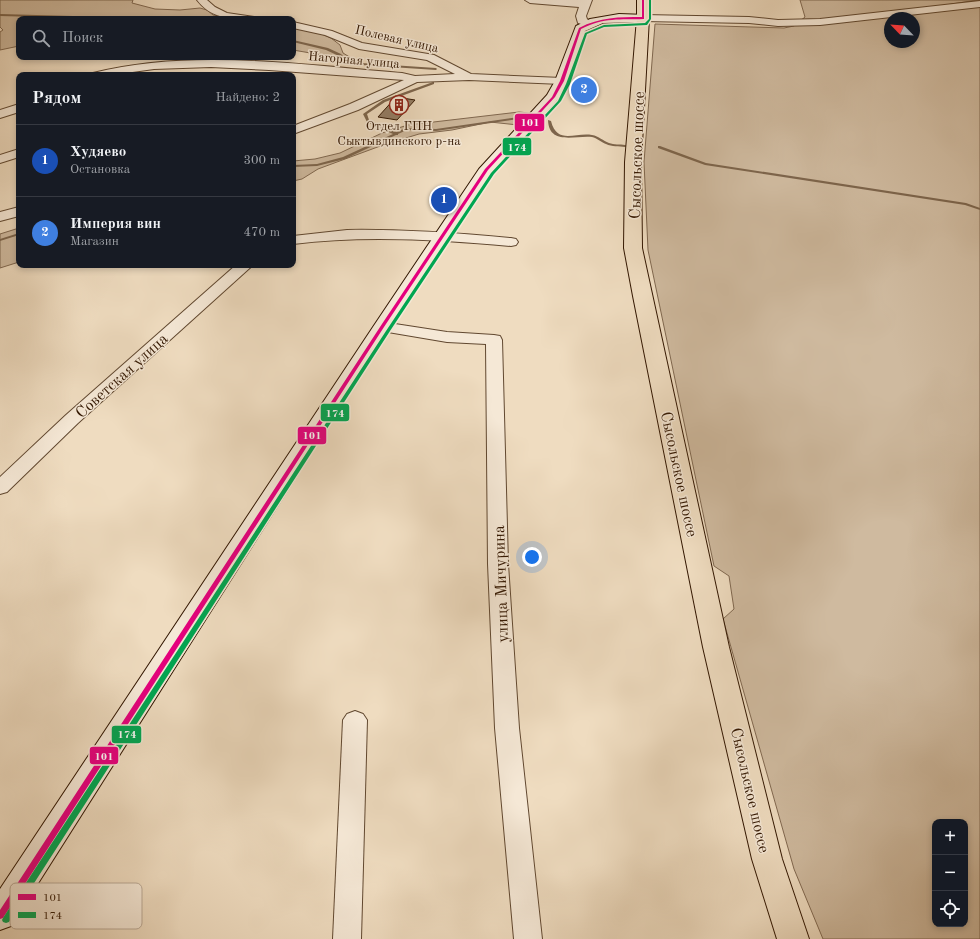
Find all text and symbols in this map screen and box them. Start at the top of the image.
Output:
north arrow [884,12,920,48]
search box [16,16,296,60]
street label: Полевая улица [354,24,440,56]
icon: search [30,27,52,49]
text: Поиск [62,31,103,46]
street label: Нагорная улица [307,50,401,71]
pin: 2 [571,75,597,105]
text: Рядом [32,90,81,107]
text: Найдено: 2 [216,91,280,104]
street label: Сысольское шоссе [628,91,648,219]
building icon: Отдел ГПН Сыктывдинского р-на [388,94,410,116]
line badge: 101 [514,113,545,132]
text: 101 [520,118,540,129]
place label: Отдел ГПН Сыктывдинского р-на [337,120,461,148]
line badge: 174 [502,137,532,156]
text: 174 [507,143,527,154]
text: Худяево [70,145,126,160]
text: 1 [41,154,49,167]
text: 300 m [243,154,280,167]
text: Остановка [70,163,130,176]
pin: 1 [431,185,457,215]
text: Империя вин [70,217,161,232]
text: 2 [41,226,49,239]
text: 470 m [243,226,280,239]
text: Магазин [70,235,119,248]
street label: Советская улица [73,331,172,422]
line badge: 174 [320,403,350,422]
text: 174 [325,409,345,420]
street label: Сысольское шоссе [657,410,699,539]
line badge: 101 [297,426,327,445]
text: 101 [302,431,322,442]
street label: улица Мичурина [492,525,512,643]
your location [522,547,542,567]
line badge: 174 [111,725,142,744]
street label: Сысольское шоссе [727,726,771,855]
text: 174 [117,730,137,741]
line badge: 101 [89,746,119,765]
text: 101 [94,752,114,763]
map controls [932,819,968,927]
button: + [932,819,968,855]
button: − [932,855,968,891]
legend [10,883,142,929]
button: locate [932,891,968,927]
text: 101 [43,893,62,904]
text: 174 [43,911,62,922]

